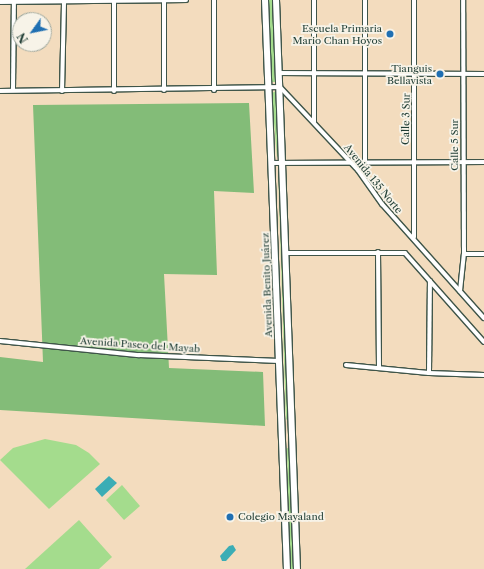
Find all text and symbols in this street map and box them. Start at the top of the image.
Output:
north arrow [12,12,52,52]
place label: Escuela Primaria Mario Chan Hoyos [293,22,382,46]
marker: Escuela Primaria Mario Chan Hoyos [385,29,395,39]
text: N [14,30,31,46]
place label: Tianguis Bellavista [387,62,432,86]
marker: Tianguis Bellavista [435,69,445,79]
street label: Calle 3 Sur [400,93,412,145]
street label: Calle 5 Sur [449,119,461,171]
street label: Avenida 135 Norte [341,142,405,216]
street label: Avenida Benito Juárez [259,232,275,338]
street label: Avenida Paseo del Mayab [80,335,200,355]
place label: Colegio Mayaland [238,511,324,523]
marker: Colegio Mayaland [225,512,235,522]

